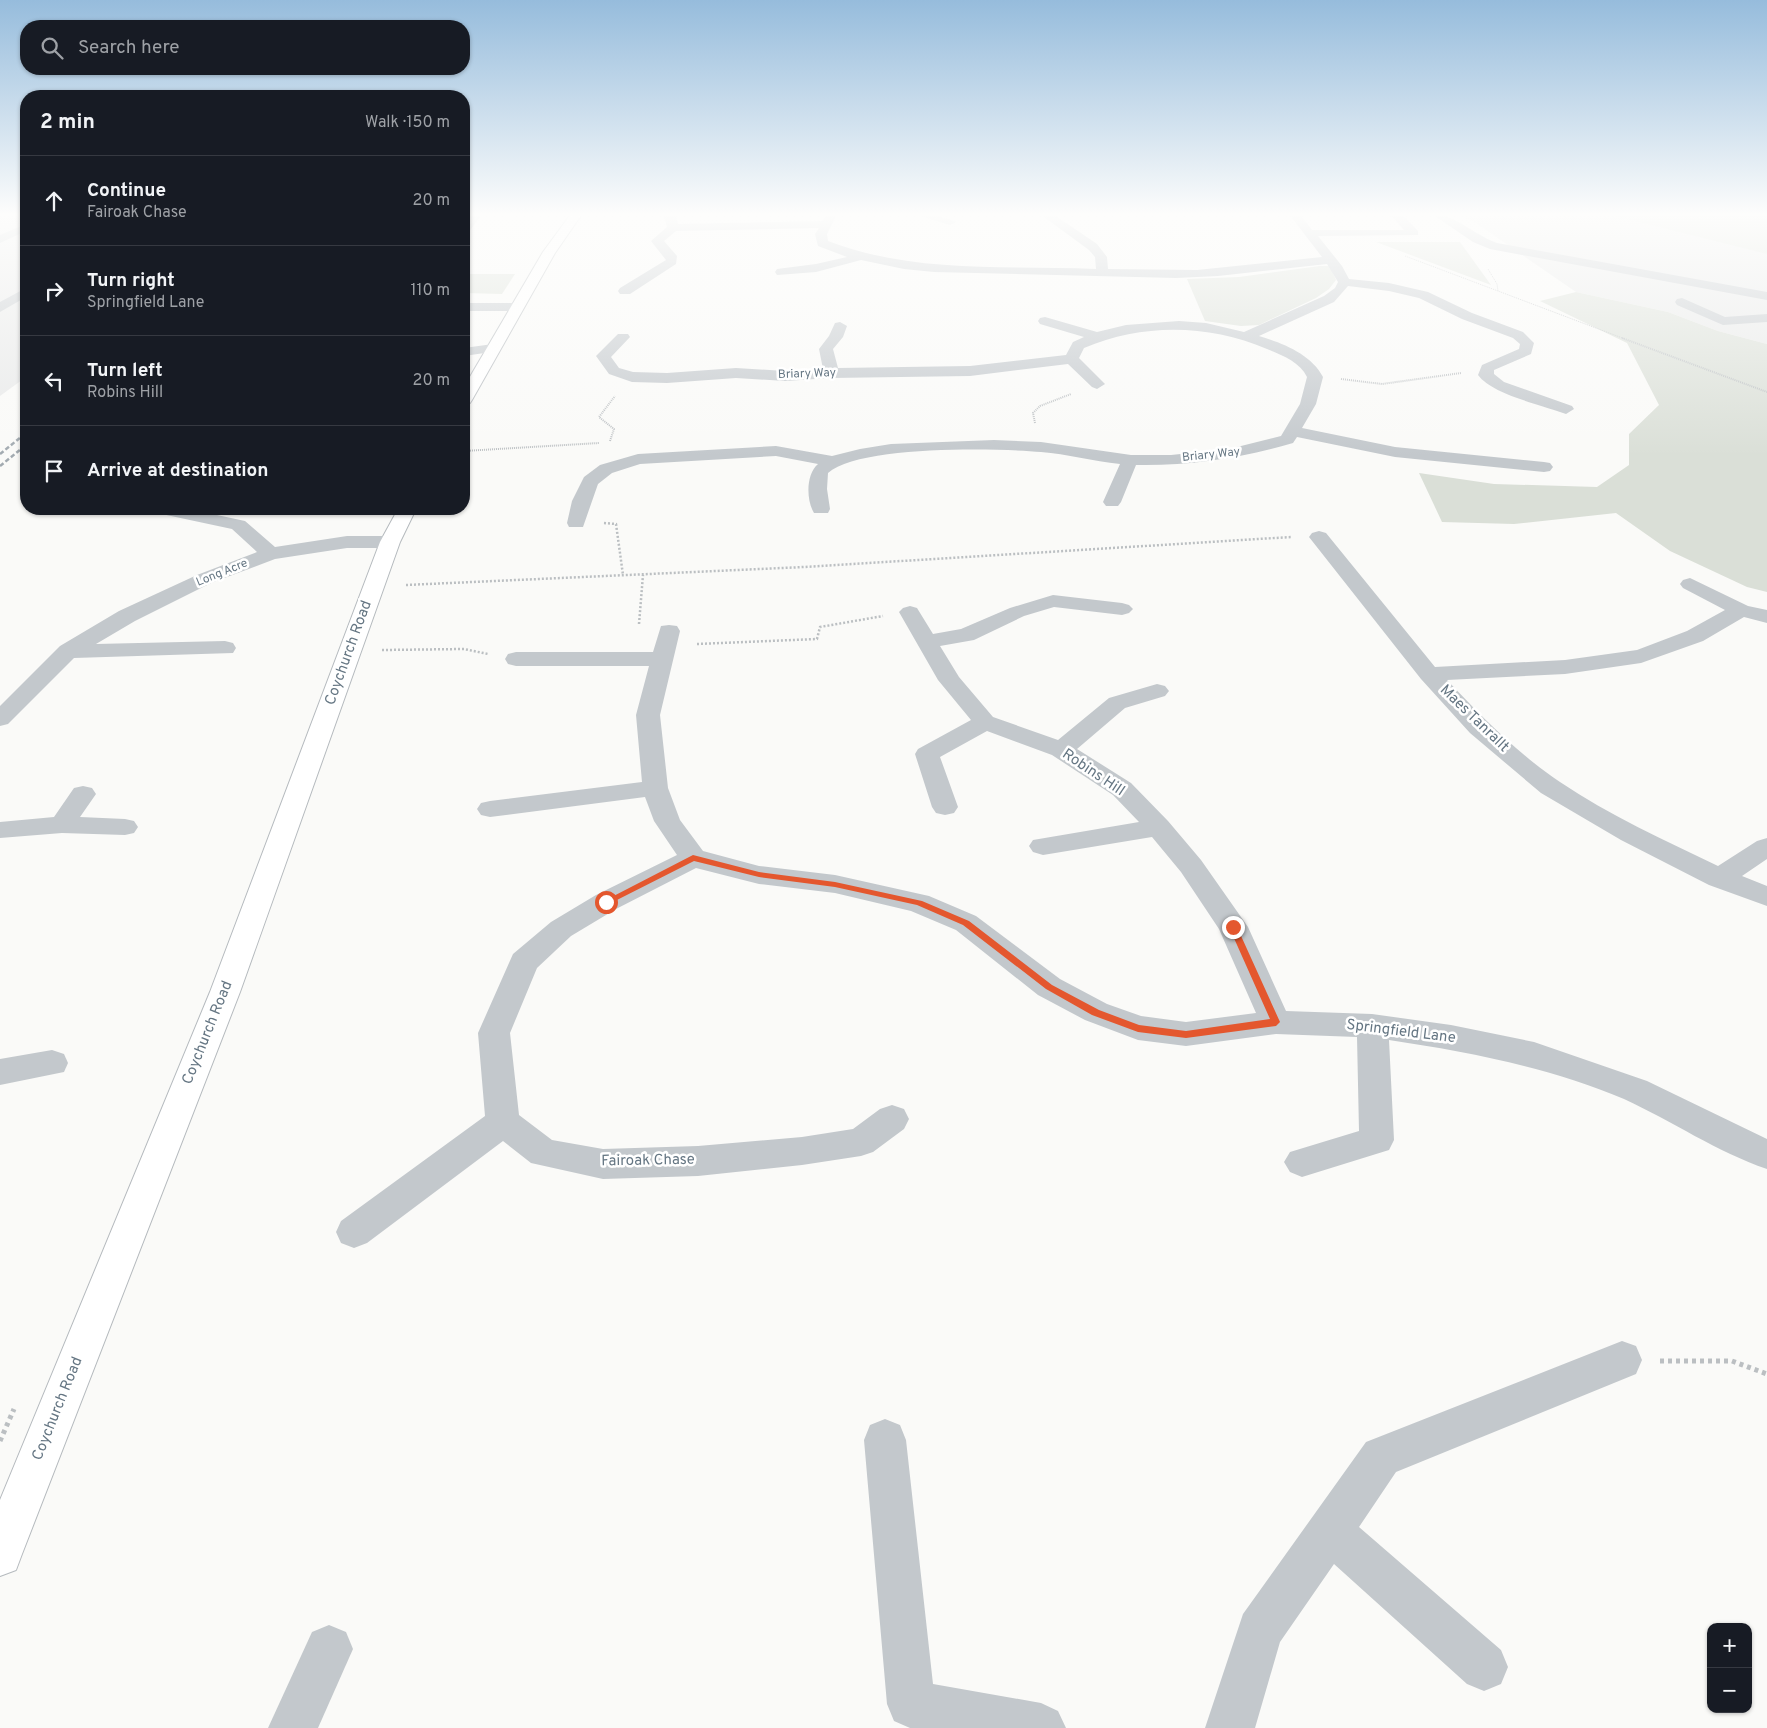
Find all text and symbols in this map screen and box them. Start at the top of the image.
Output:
search box [20,20,470,75]
icon: search [38,34,66,62]
text: Search here [78,36,180,60]
text: 2 min [40,109,95,136]
text: Walk · 150 m [365,113,450,133]
text: Continue [87,179,166,203]
icon: ahead [40,187,68,215]
text: 20 m [413,191,450,211]
text: Fairoak Chase [87,203,187,223]
text: Turn right [87,269,175,293]
icon: right [40,277,68,305]
text: 110 m [410,281,450,301]
text: Springfield Lane [87,293,204,313]
text: Turn left [87,359,163,383]
street label: Briary Way [778,365,836,383]
icon: left [40,367,68,395]
text: 20 m [413,371,450,391]
text: Robins Hill [87,383,163,403]
street label: Briary Way [1181,444,1241,466]
icon: arrive [40,457,68,485]
text: Arrive at destination [87,459,268,483]
street label: Long Acre [194,555,250,591]
street label: Coychurch Road [321,598,377,708]
street label: Maes Tanrallt [1435,681,1513,757]
street label: Robins Hill [1058,745,1128,801]
route start [595,891,618,914]
route end [1222,916,1245,939]
street label: Coychurch Road [179,978,237,1088]
street label: Springfield Lane [1345,1016,1457,1048]
street label: Fairoak Chase [601,1151,695,1171]
street label: Coychurch Road [29,1354,87,1464]
map controls [1707,1623,1752,1713]
button: + [1707,1623,1752,1668]
button: − [1707,1668,1752,1713]

